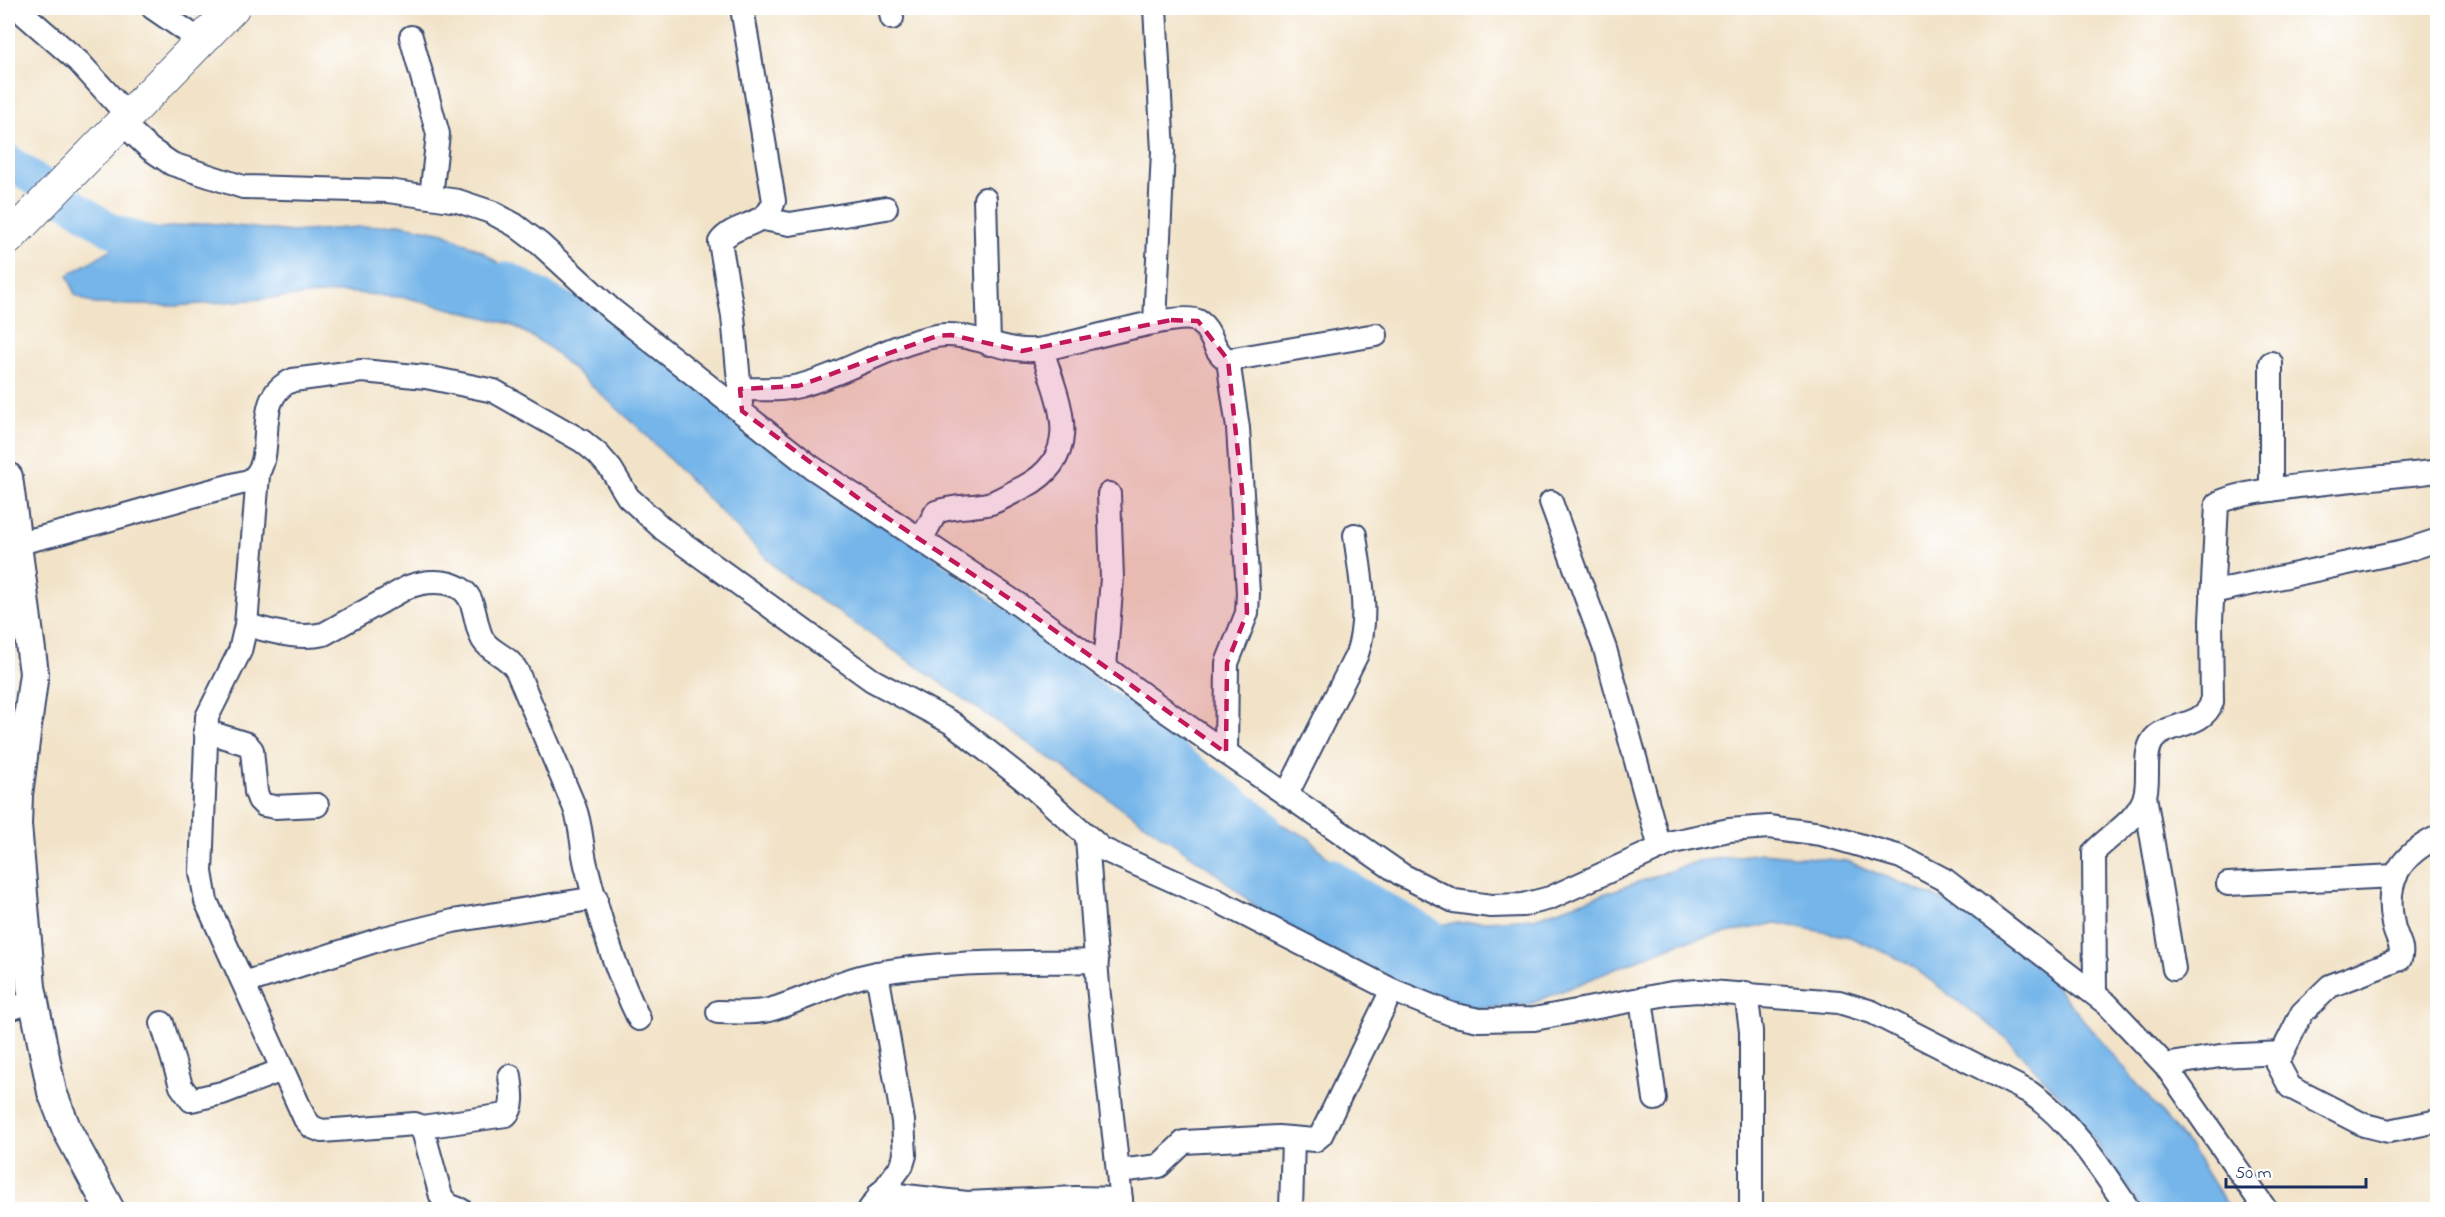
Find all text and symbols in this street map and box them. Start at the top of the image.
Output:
scale bar [2226,1151,2366,1189]
text: 50 m [2235,1161,2272,1187]

